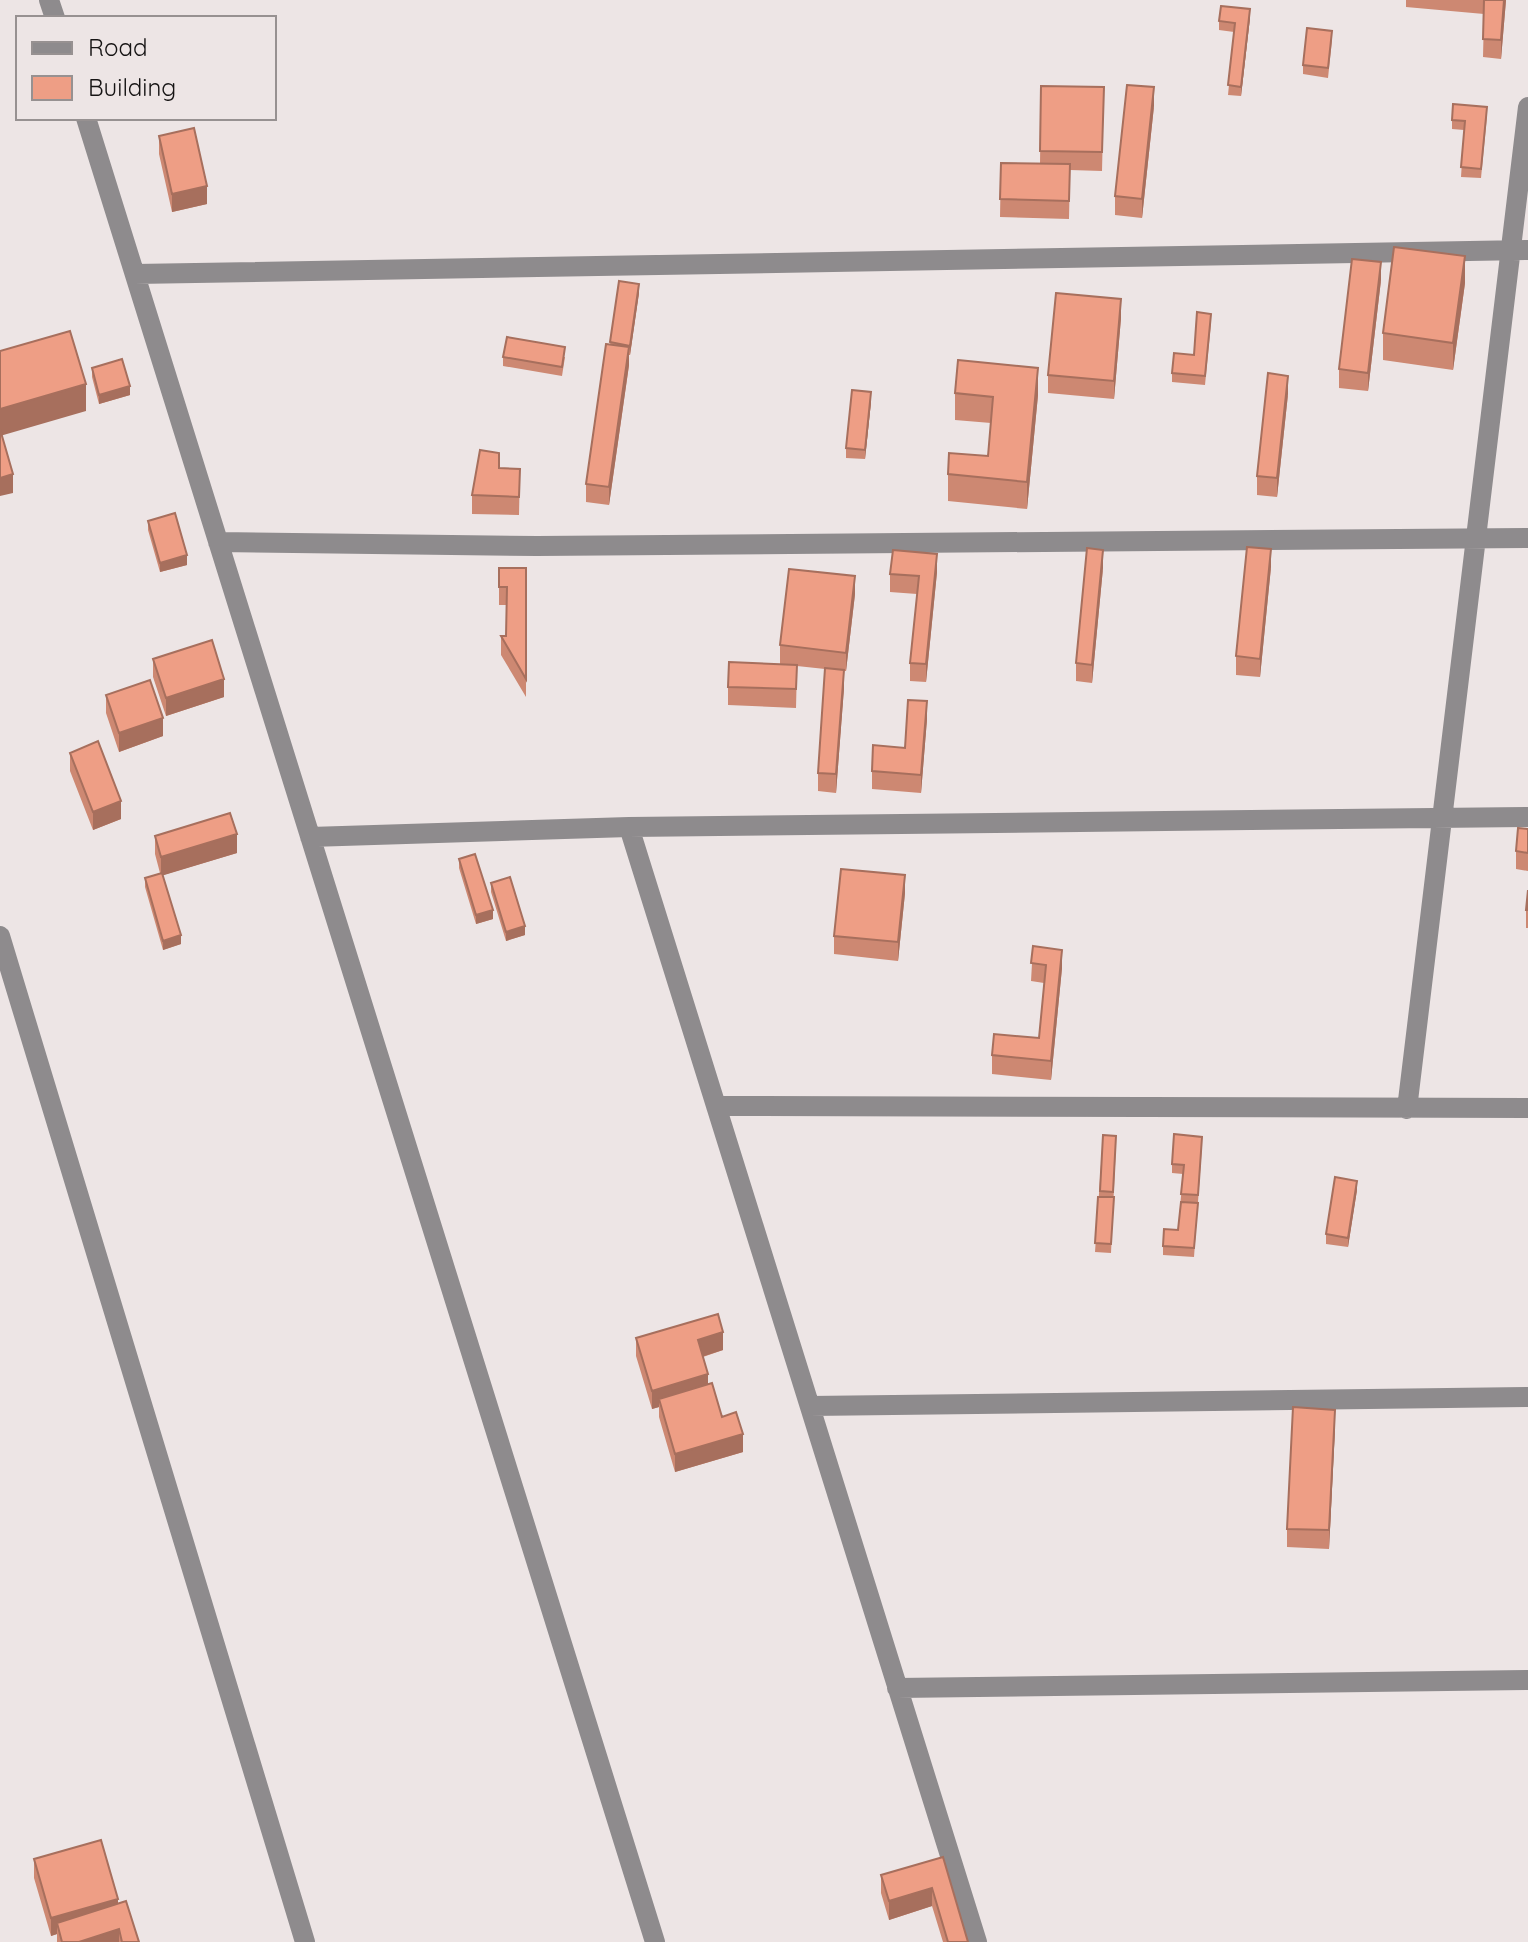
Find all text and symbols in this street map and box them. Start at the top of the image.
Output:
legend [16,16,276,120]
text: Road [88,32,148,62]
text: Building [88,72,176,102]

